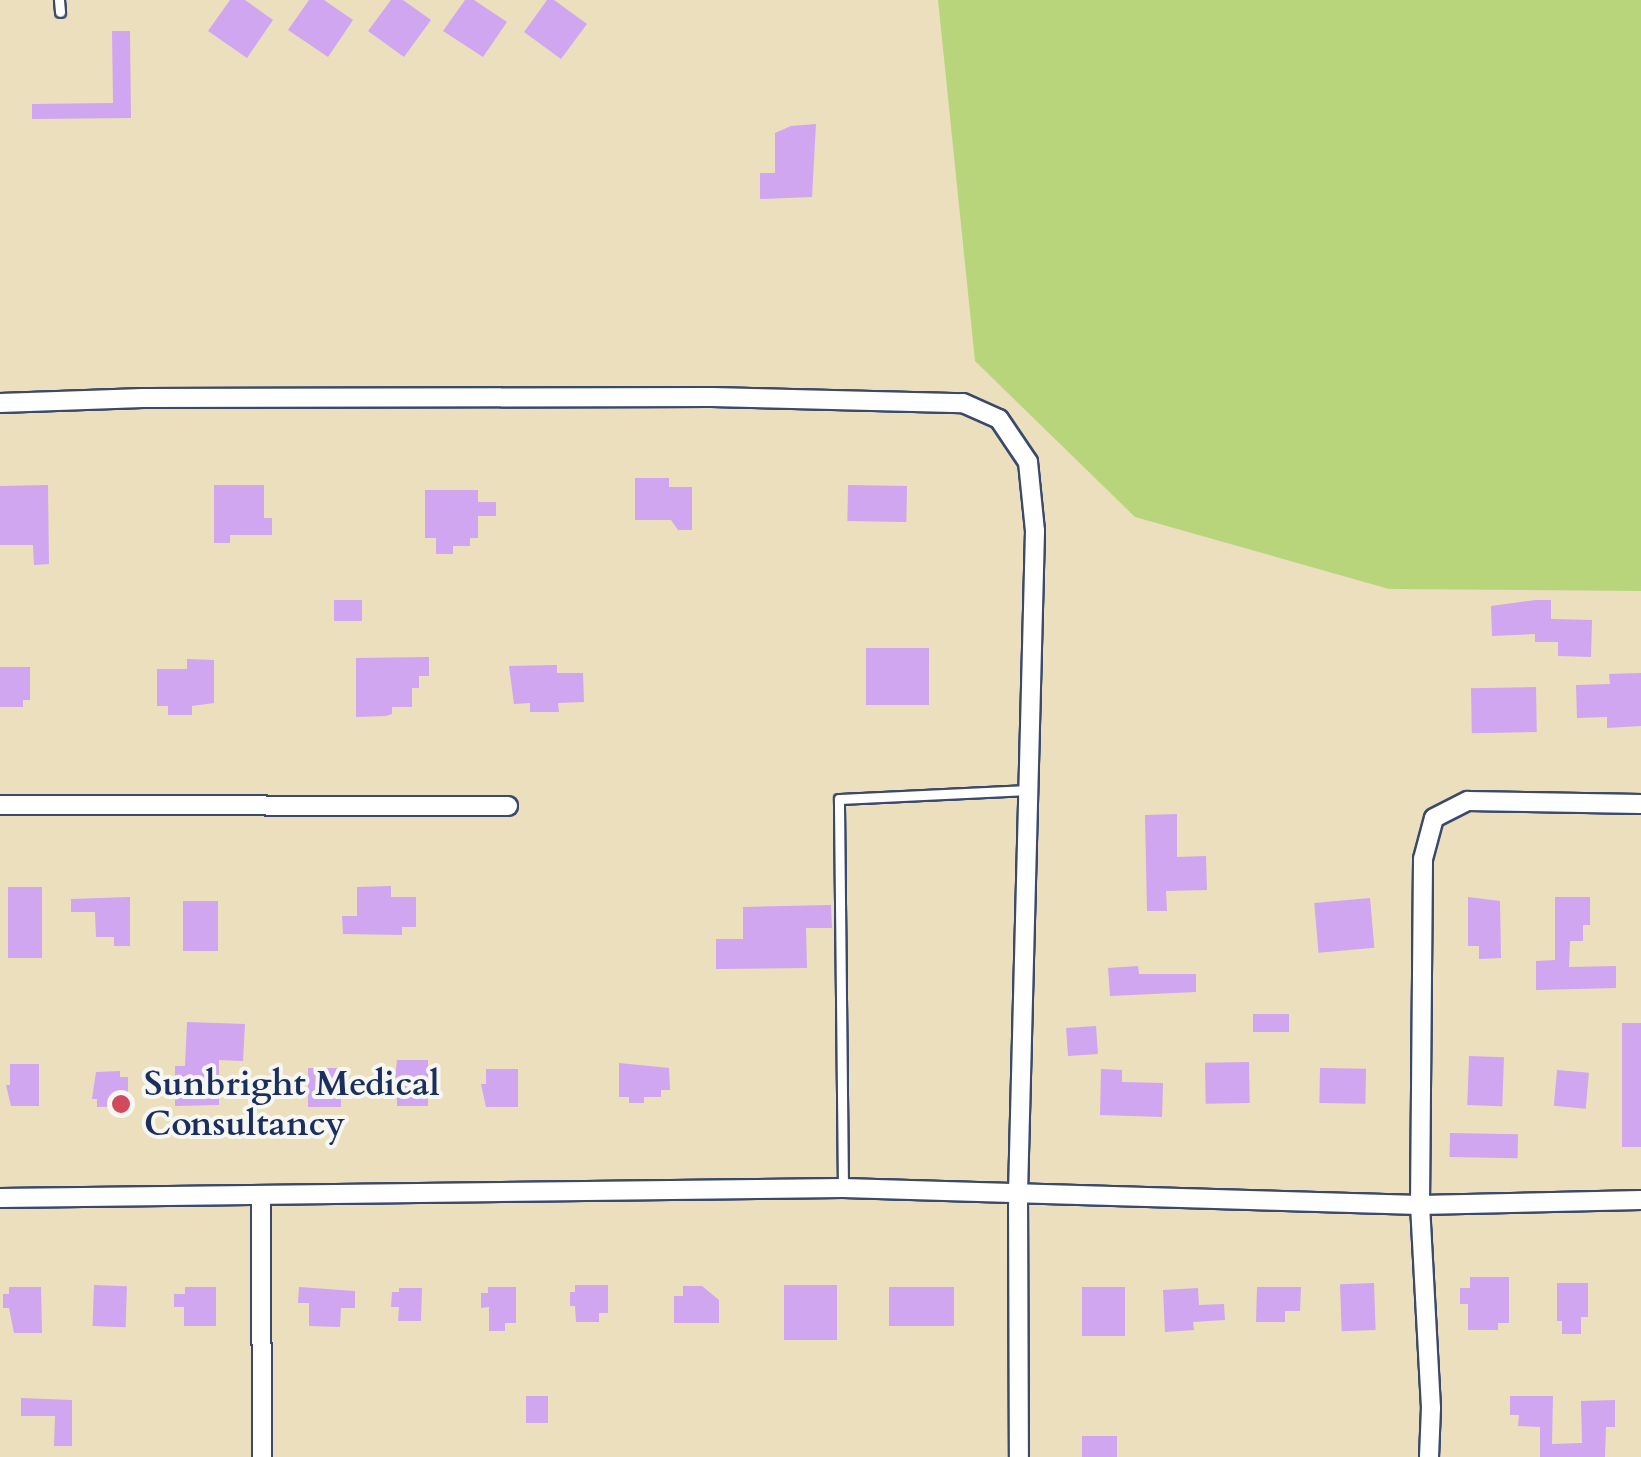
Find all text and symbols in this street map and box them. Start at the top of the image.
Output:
place label: Sunbright Medical Consultancy [144,1063,440,1145]
marker: Sunbright Medical Consultancy [108,1091,134,1117]

